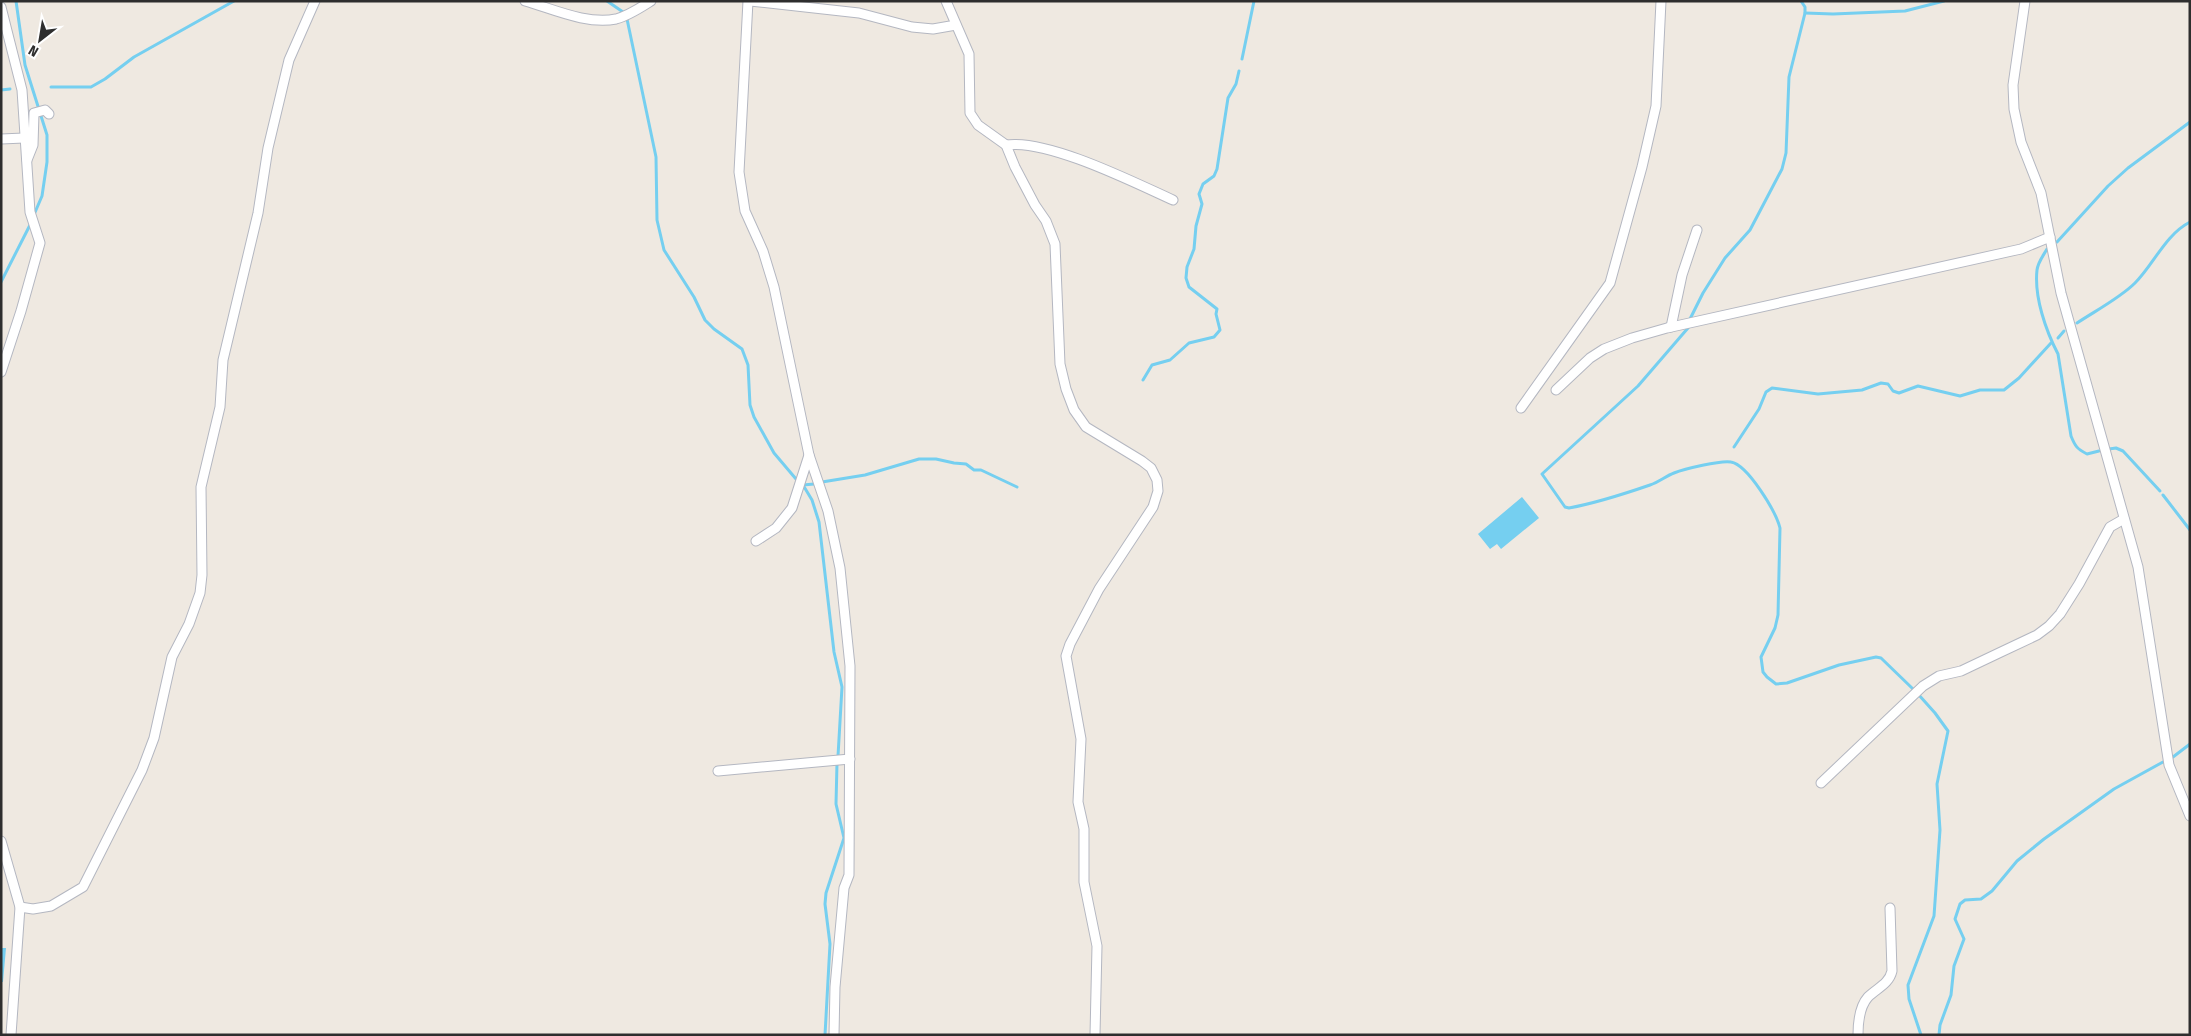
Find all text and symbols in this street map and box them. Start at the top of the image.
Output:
north arrow [15,15,65,65]
text: N [26,41,42,60]

